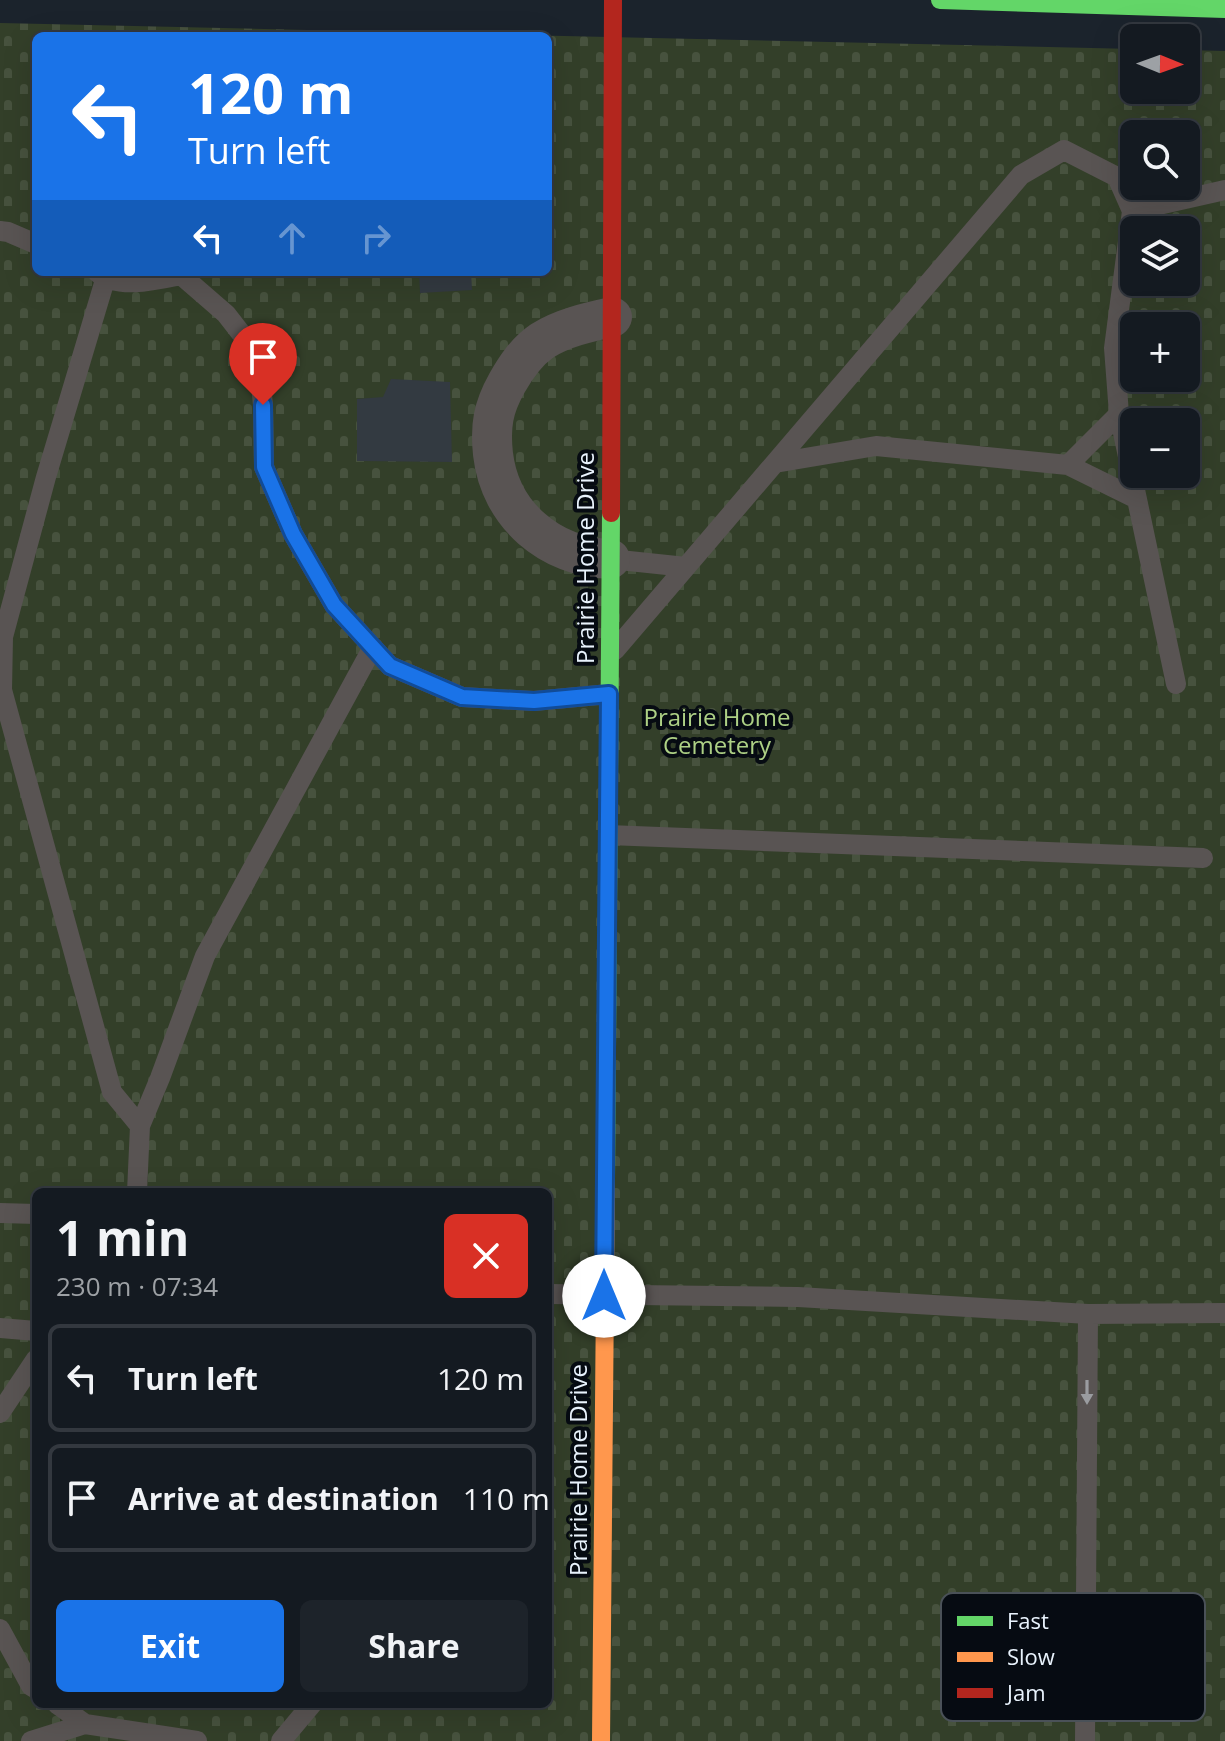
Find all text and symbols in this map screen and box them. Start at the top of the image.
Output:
north arrow [1120,24,1200,104]
map controls [1120,24,1200,488]
text: 120 m [188,54,354,130]
icon: left [56,64,160,168]
button: search [1120,120,1200,200]
text: Turn left [188,126,330,175]
icon: left [186,216,230,260]
icon: ahead [270,216,314,260]
icon: right [354,216,398,260]
button: layers [1120,216,1200,296]
button: + [1120,312,1200,392]
pin [229,323,297,405]
icon: arrive [241,335,285,379]
button: − [1120,408,1200,488]
street label: Prairie Home Drive [568,452,601,664]
park label: Prairie Home Cemetery [643,700,791,761]
text: 1 min [56,1205,189,1270]
button: close [444,1214,528,1298]
position arrow [562,1254,646,1338]
text: 230 m · 07:34 [56,1268,218,1304]
icon: left [60,1356,104,1400]
text: Turn left [128,1358,258,1399]
text: 120 m [437,1358,524,1399]
street label: Prairie Home Drive [561,1364,594,1576]
one-way arrow [1081,1380,1093,1405]
icon: arrive [60,1476,104,1520]
text: Arrive at destination [128,1478,439,1519]
text: 110 m [463,1478,550,1519]
legend [941,1593,1205,1721]
button: Exit [56,1600,284,1692]
button: Share [300,1600,528,1692]
text: Fast [1007,1605,1049,1635]
text: Slow [1007,1641,1055,1671]
text: Jam [1005,1677,1046,1707]

